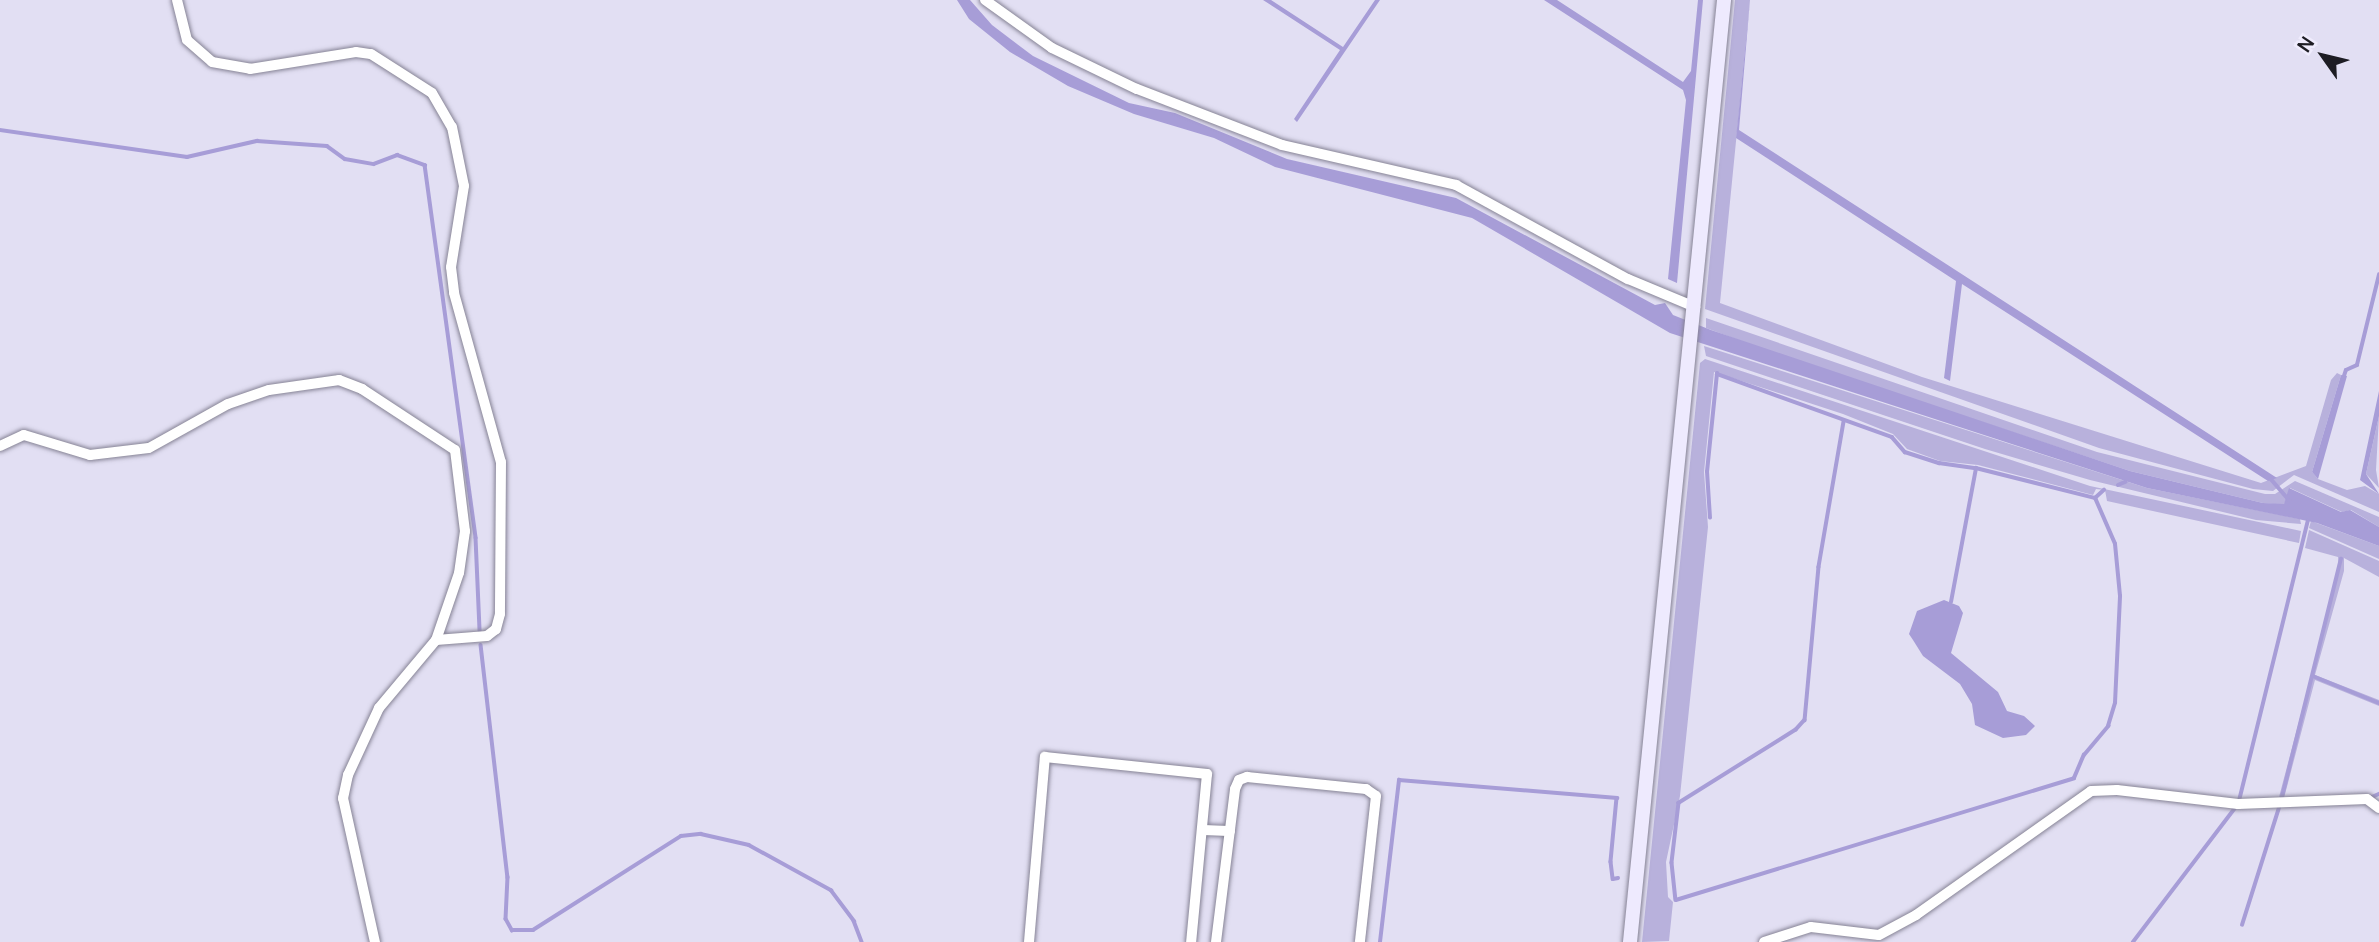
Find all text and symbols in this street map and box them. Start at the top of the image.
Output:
north arrow [2288,21,2358,91]
text: N [2291,31,2320,57]

